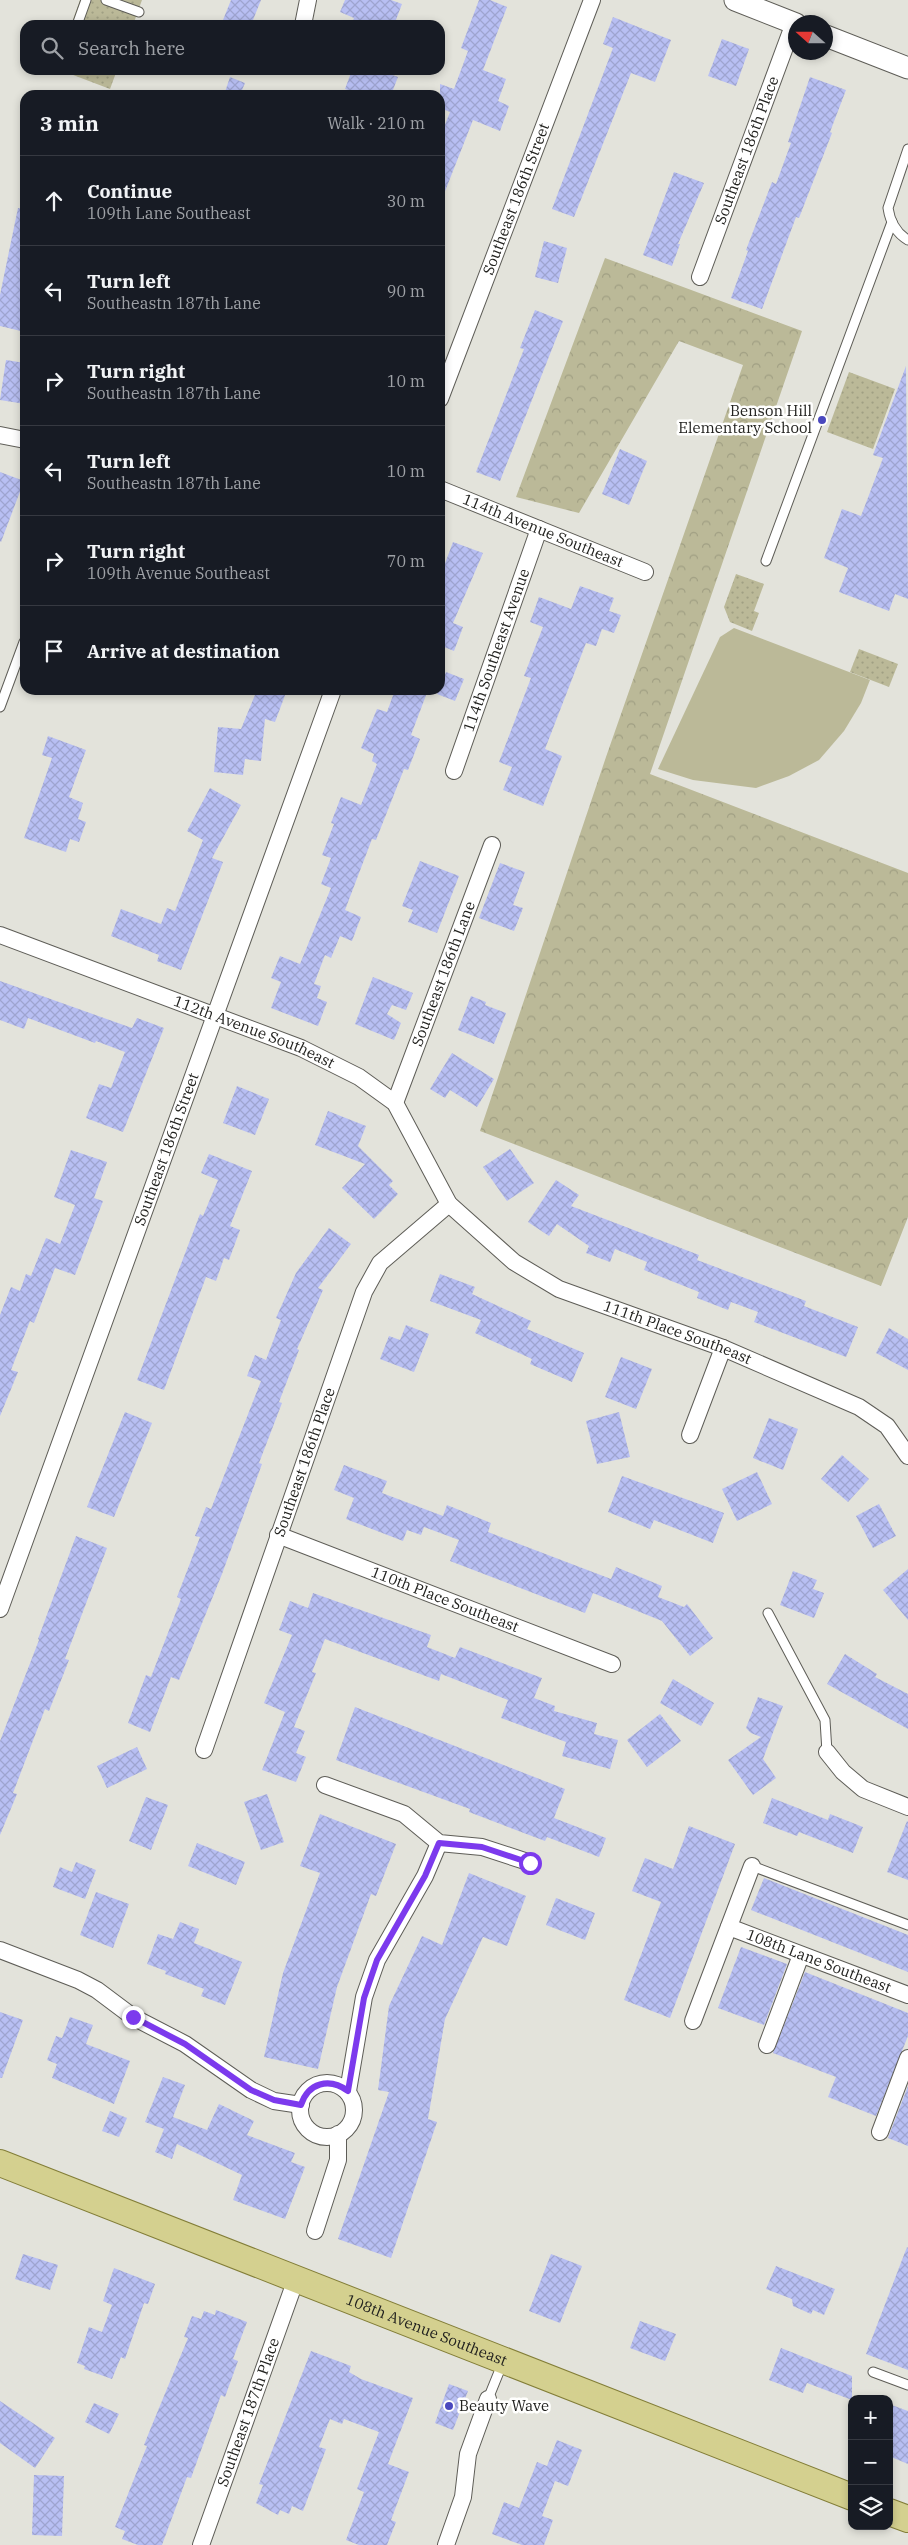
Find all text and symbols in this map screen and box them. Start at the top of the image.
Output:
north arrow [788,15,833,60]
search box [20,20,445,75]
icon: search [38,34,66,62]
text: Search here [78,36,185,60]
street label: Southeast 186th Place [710,73,782,227]
text: 3 min [40,109,99,137]
text: Walk · 210 m [327,113,425,133]
street label: Southeast 186th Street [478,120,553,277]
text: Continue [87,179,172,203]
icon: ahead [40,187,68,215]
text: 30 m [387,191,425,211]
text: 109th Lane Southeast [87,203,251,223]
text: Turn left [87,269,170,293]
icon: left [40,277,68,305]
text: 90 m [387,281,425,301]
text: Southeastn 187th Lane [87,293,261,313]
text: Turn right [87,359,185,383]
icon: right [40,367,68,395]
text: 10 m [387,371,425,391]
text: Southeastn 187th Lane [87,383,261,403]
place label: Benson Hill Elementary School [678,401,812,437]
marker: Benson Hill Elementary School [816,414,828,426]
text: Turn left [87,449,170,473]
icon: left [40,457,68,485]
text: 10 m [387,461,425,481]
text: Southeastn 187th Lane [87,473,261,493]
street label: 114th Avenue Southeast [460,489,626,571]
text: Turn right [87,539,185,563]
icon: right [40,547,68,575]
text: 70 m [387,551,425,571]
text: 109th Avenue Southeast [87,563,270,583]
street label: 114th Southeast Avenue [459,566,533,734]
icon: arrive [40,637,68,665]
text: Arrive at destination [87,639,280,663]
street label: Southeast 186th Lane [407,898,479,1049]
street label: 112th Avenue Southeast [171,991,338,1072]
street label: Southeast 186th Street [130,1070,202,1228]
street label: 111th Place Southeast [601,1296,755,1368]
street label: Southeast 186th Place [269,1385,339,1539]
street label: 110th Place Southeast [369,1562,522,1636]
route start [519,1852,542,1875]
street label: 108th Lane Southeast [744,1924,894,1997]
route end [122,2006,145,2029]
street label: 108th Avenue Southeast [343,2290,510,2370]
street label: Southeast 187th Place [213,2335,283,2489]
map controls [848,2395,893,2530]
button: + [848,2395,893,2440]
place label: Beauty Wave [459,2396,549,2415]
marker: Beauty Wave [443,2400,455,2412]
button: − [848,2440,893,2485]
button: layers [848,2485,893,2530]

